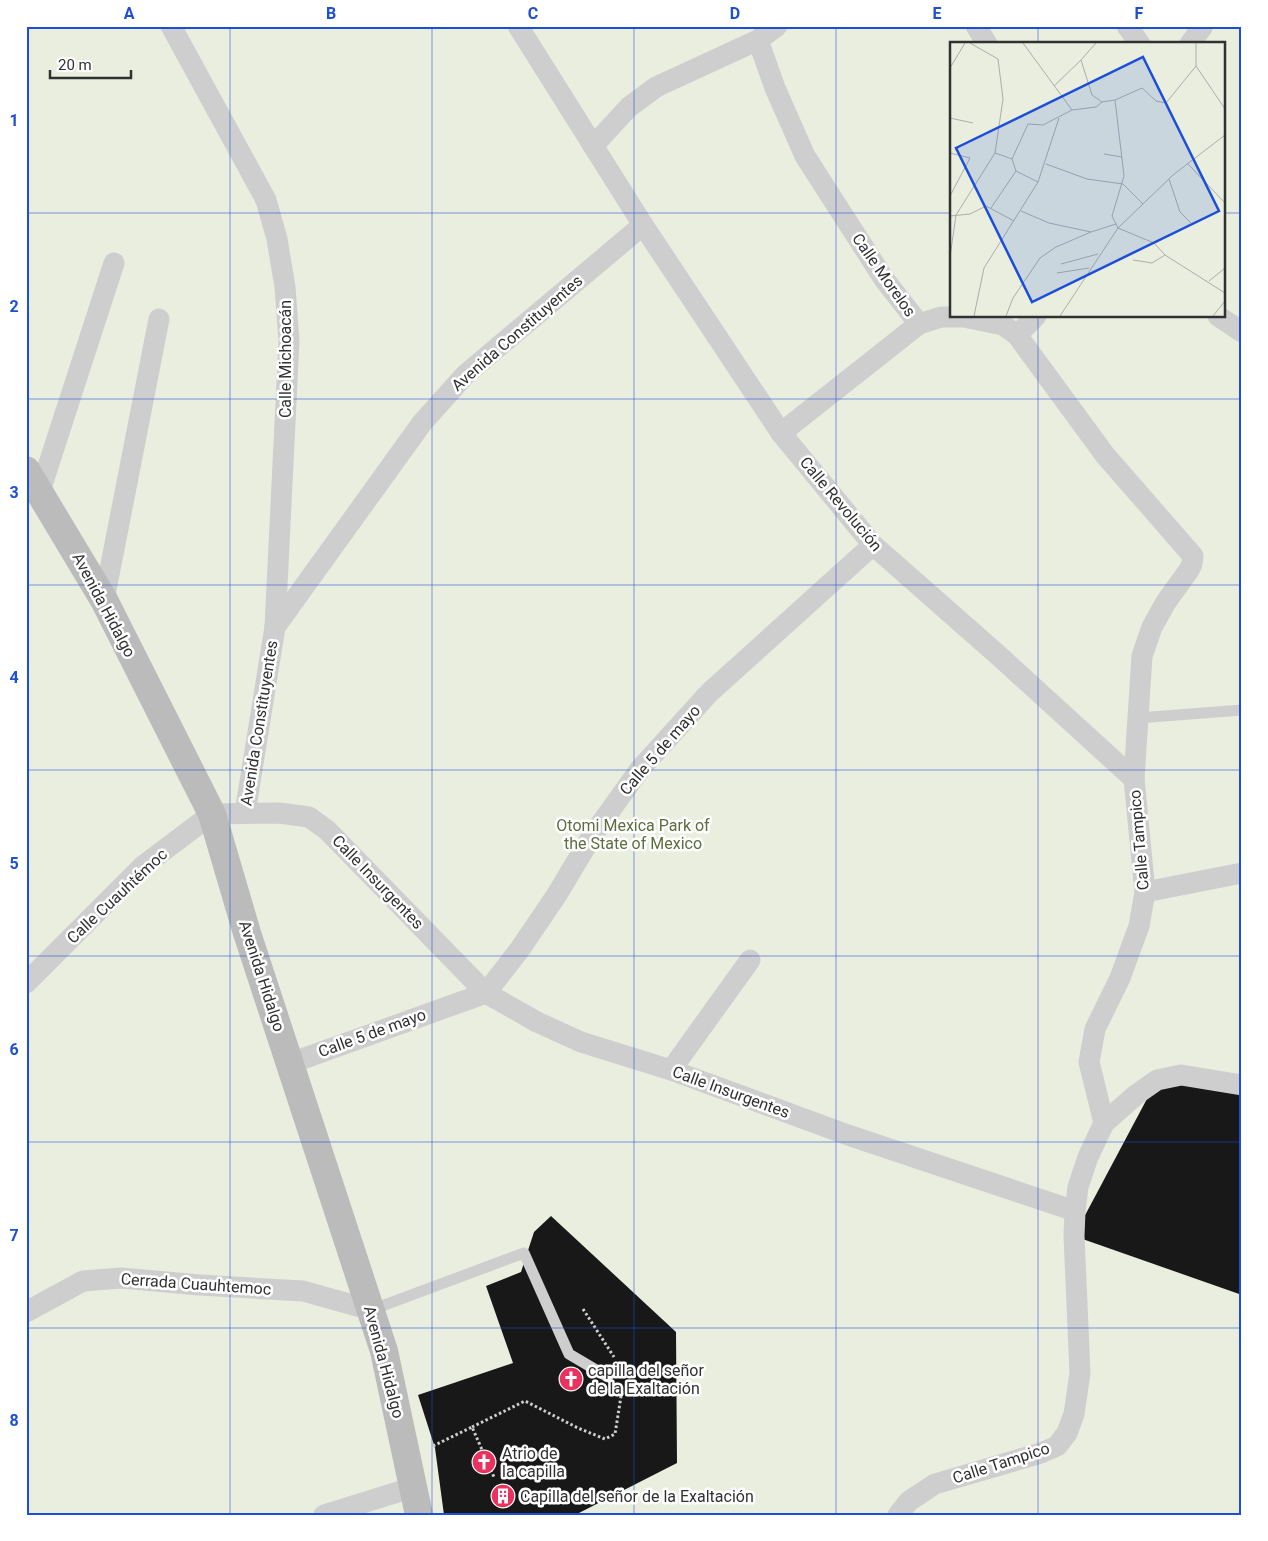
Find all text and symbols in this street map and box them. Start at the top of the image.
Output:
text: A [124,4,135,23]
text: B [326,4,336,23]
text: C [528,4,538,23]
text: D [730,4,740,23]
text: E [933,4,942,23]
text: F [1135,4,1144,23]
inset map [950,42,1226,318]
scale bar [50,48,131,80]
text: 20 m [58,56,92,74]
text: 1 [9,111,19,130]
street label: Calle Morelos [848,230,920,320]
street label: Avenida Constituyentes [448,271,586,395]
text: 2 [9,297,19,316]
street label: Calle Michoacán [276,300,295,418]
street label: Calle Revolución [796,453,886,555]
text: 3 [9,483,19,502]
street label: Avenida Hidalgo [68,549,140,661]
street label: Avenida Constituyentes [237,639,281,807]
text: 4 [9,668,19,687]
street label: Calle 5 de mayo [616,701,704,799]
street label: Calle Tampico [1125,789,1153,891]
park label: Otomi Mexica Park of the State of Mexico [556,816,710,853]
street label: Calle Insurgentes [328,831,428,933]
street label: Calle Cuauhtémoc [63,845,171,947]
text: 5 [9,854,19,873]
street label: Avenida Hidalgo [235,918,289,1034]
street label: Calle 5 de mayo [316,1005,428,1061]
text: 6 [9,1040,19,1059]
street label: Calle Insurgentes [670,1062,792,1122]
text: 7 [9,1226,19,1245]
street label: Cerrada Cuauhtemoc [120,1269,272,1299]
street label: Avenida Hidalgo [360,1304,408,1420]
place label: capilla del señor de la Exaltación [588,1361,704,1398]
church icon: capilla del señor de la Exaltación [558,1366,584,1392]
text: 8 [9,1411,19,1430]
street label: Calle Tampico [950,1438,1052,1488]
place label: Atrio de la capilla [502,1444,565,1481]
church icon: Atrio de la capilla [471,1449,497,1475]
building icon: Capilla del señor de la Exaltación [490,1483,516,1509]
place label: Capilla del señor de la Exaltación [520,1487,754,1506]

